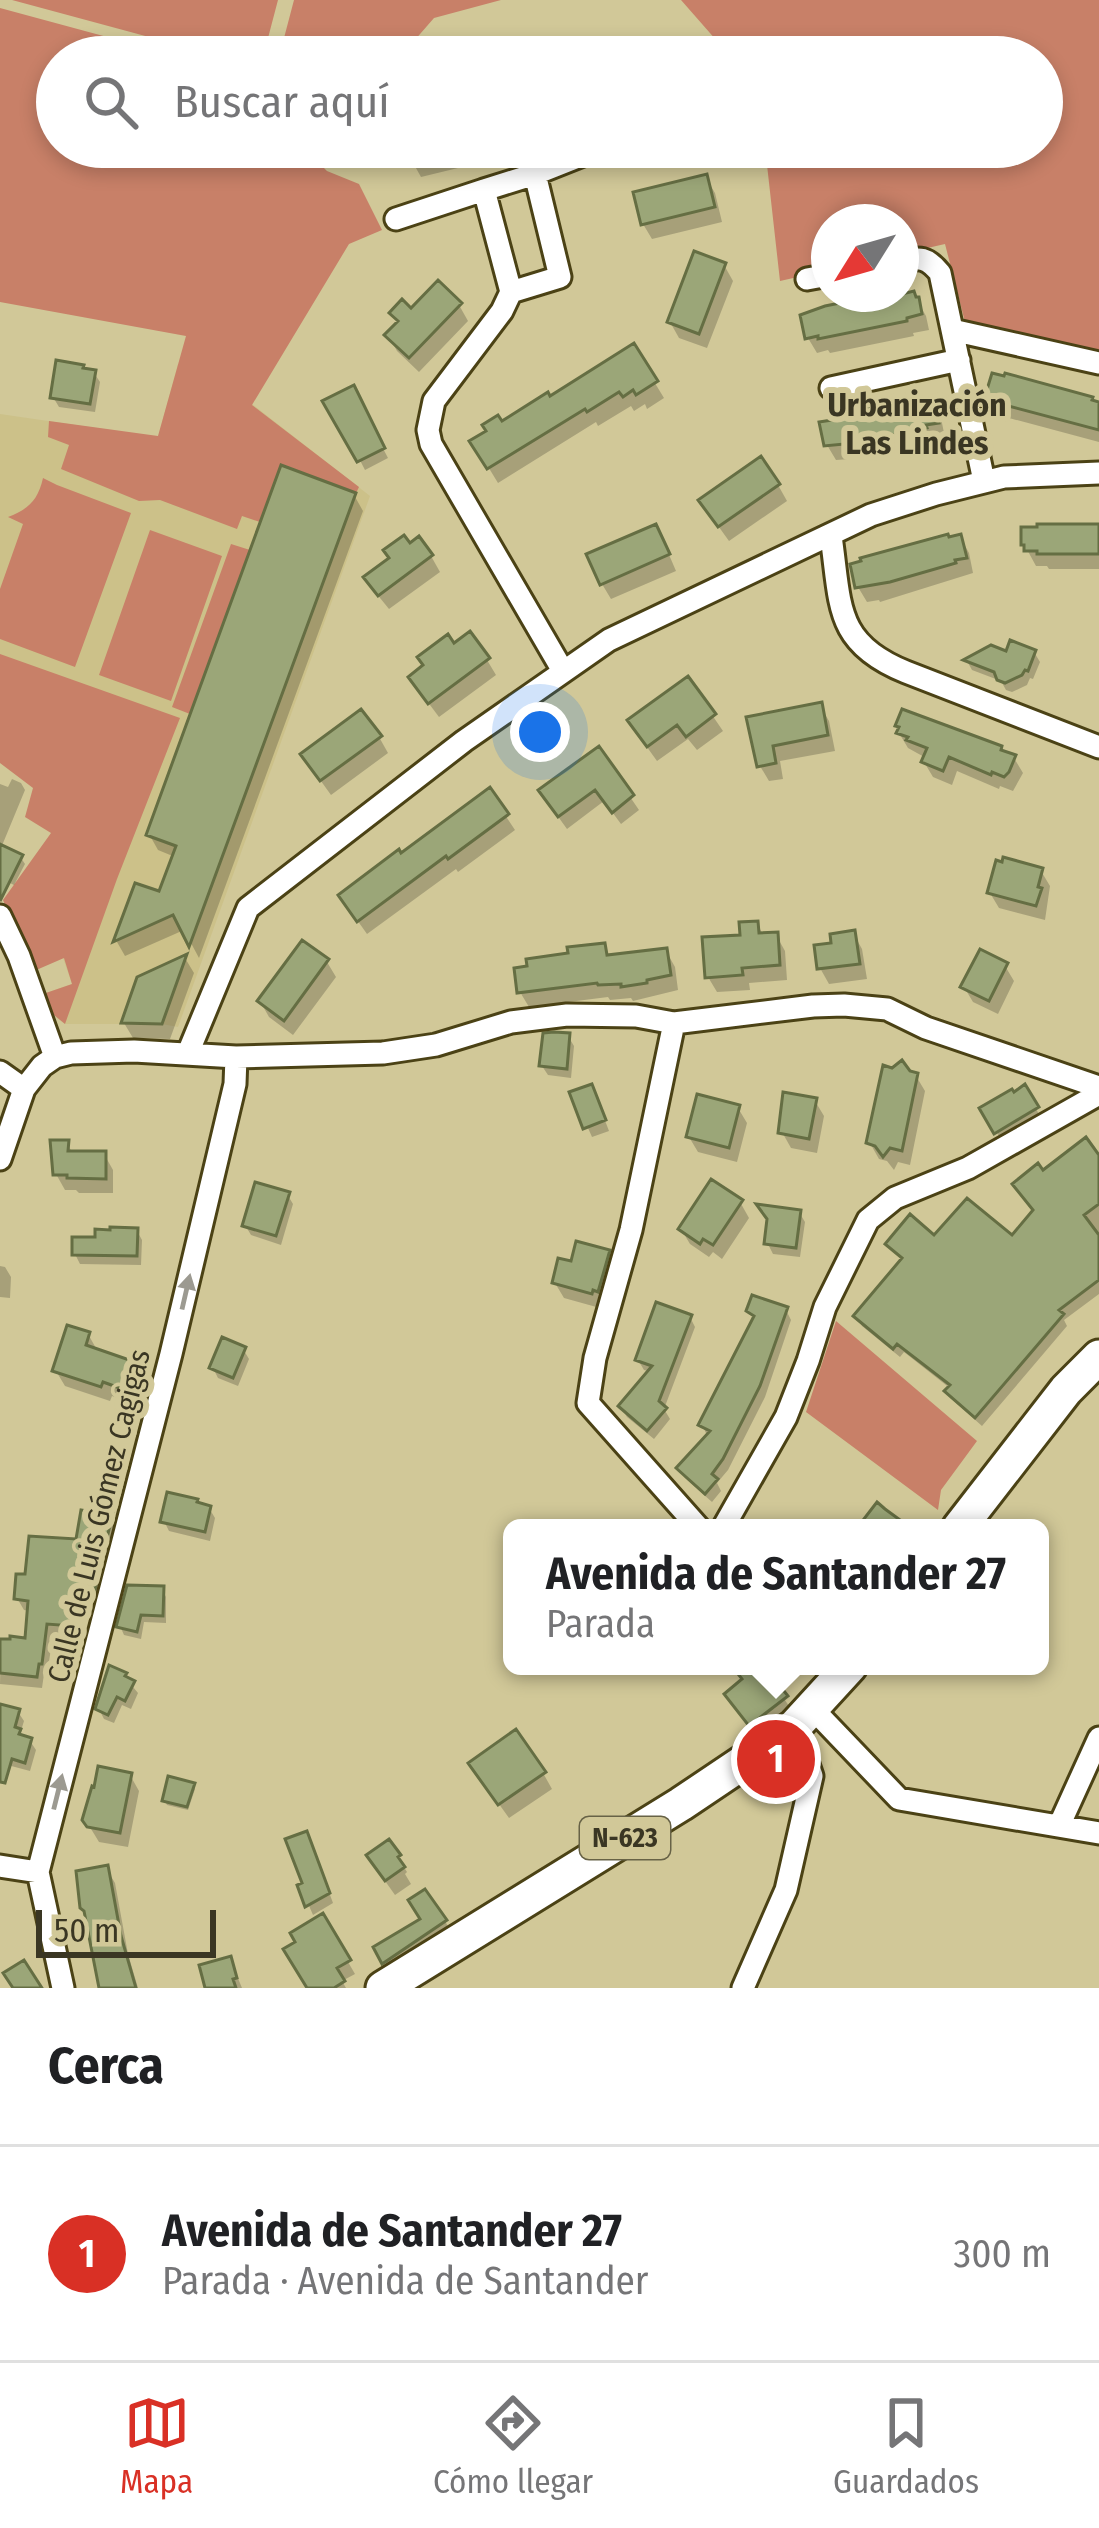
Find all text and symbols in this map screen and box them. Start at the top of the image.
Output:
search box [36,36,1063,168]
icon: search [78,69,144,135]
text: Buscar aquí [174,75,390,129]
north arrow [811,204,919,312]
district label: Urbanización Las Lindes [827,385,1007,463]
your location [510,702,570,762]
one-way arrow [177,1274,196,1311]
street label: Calle de Luis Gómez Cagigas [40,1346,158,1686]
popup [503,1519,1049,1675]
text: Avenida de Santander 27 [546,1547,1006,1601]
text: Parada [546,1601,655,1647]
pin: 1 [737,1714,815,1804]
one-way arrow [50,1774,69,1811]
road number: N-623 [580,1817,670,1859]
scale bar [36,1904,216,1957]
text: 50 m [54,1911,119,1951]
text: Cerca [48,2035,164,2097]
text: Avenida de Santander 27 [162,2204,622,2258]
text: 1 [79,2231,95,2277]
text: 300 m [954,2231,1051,2277]
text: Parada · Avenida de Santander [162,2258,648,2304]
tab: Mapa [120,2390,193,2502]
tab: Cómo llegar [433,2390,593,2502]
tab: Guardados [833,2390,979,2502]

